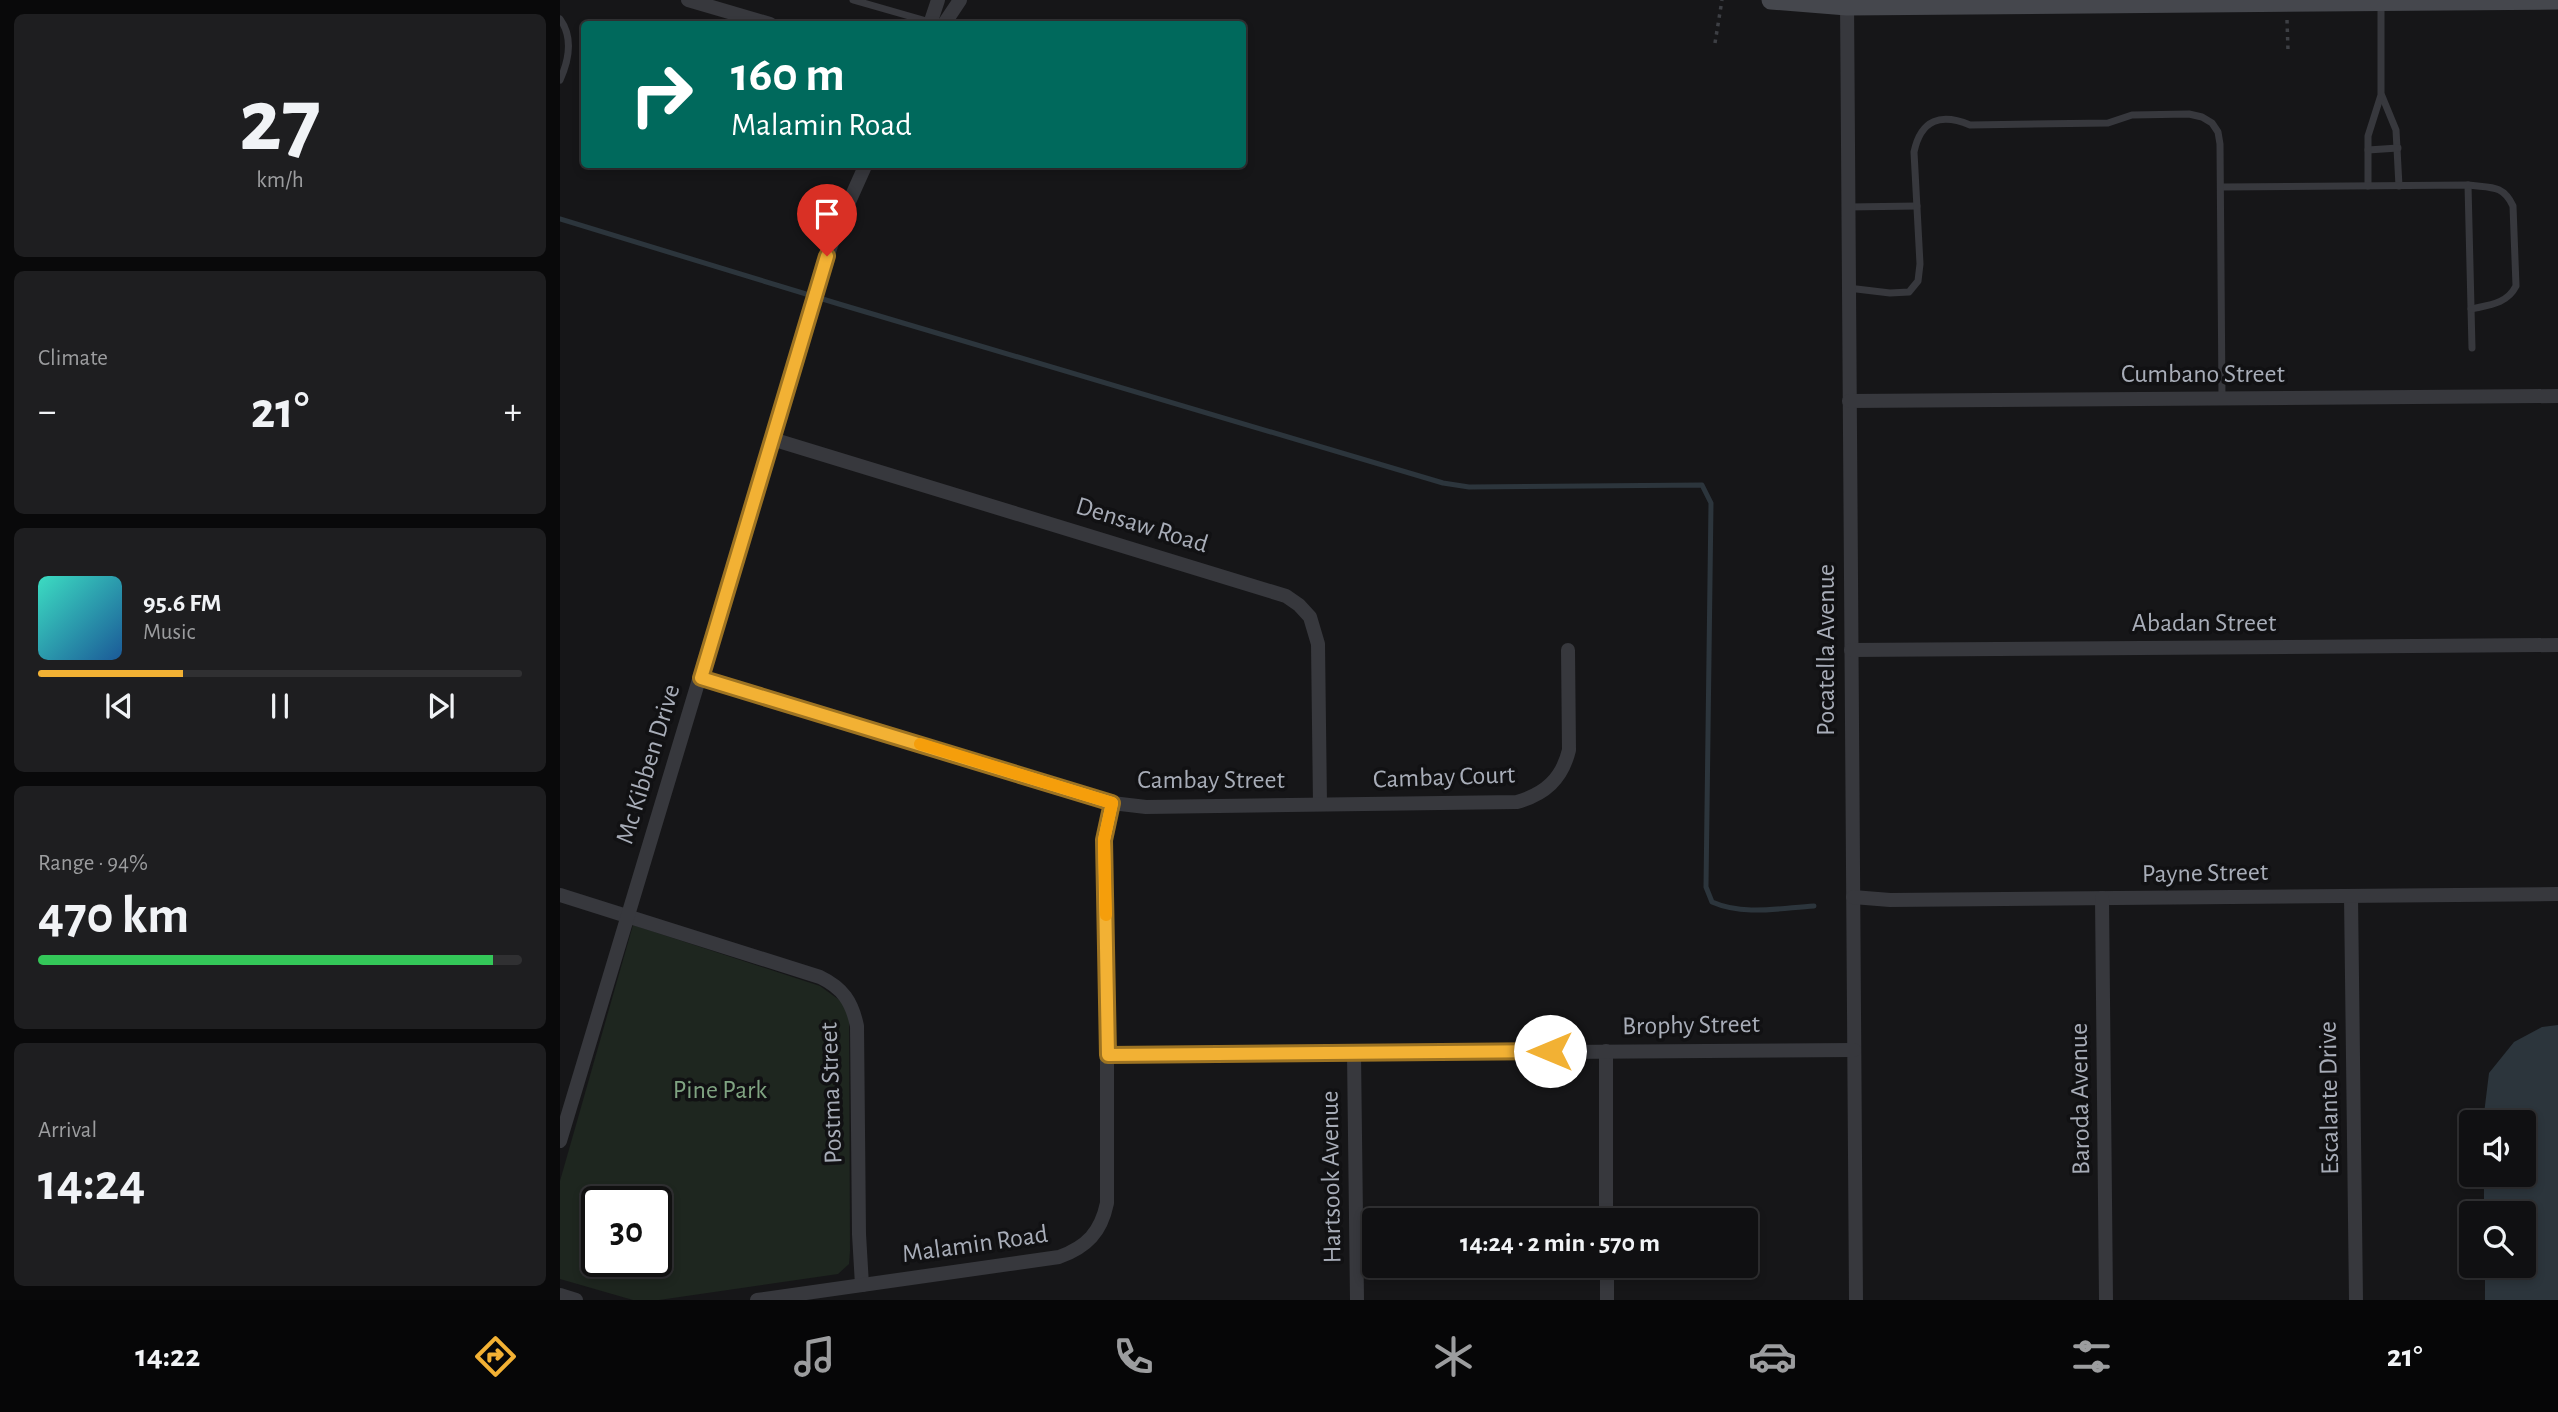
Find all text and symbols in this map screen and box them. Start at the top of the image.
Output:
icon: right [616,49,707,140]
text: 160 m [731,51,845,100]
text: 27 [239,76,321,167]
text: Malamin Road [731,109,912,141]
text: km/h [256,169,304,192]
pin [797,184,857,256]
icon: arrive [808,195,846,233]
text: Climate [38,347,108,370]
street label: Cumbano Street [2121,361,2285,387]
text: 21° [251,385,309,437]
text: − [38,393,56,431]
text: + [504,393,522,431]
street label: Densaw Road [1073,493,1211,557]
street label: Pocatella Avenue [1813,564,1839,736]
text: 95.6 FM [143,590,222,616]
street label: Abadan Street [2132,610,2276,636]
text: Music [143,621,195,644]
street label: Mc Kibben Drive [611,681,685,847]
icon: previous [100,687,138,725]
icon: pause [261,687,299,725]
icon: next [422,687,460,725]
street label: Cambay Court [1373,762,1515,792]
street label: Cambay Street [1137,767,1285,793]
text: Range · 94% [38,852,148,875]
street label: Payne Street [2142,859,2268,887]
text: 470 km [38,890,189,942]
street label: Brophy Street [1622,1011,1760,1039]
position arrow [1513,1014,1587,1088]
street label: Escalante Drive [2315,1021,2343,1175]
street label: Postma Street [816,1022,846,1164]
street label: Baroda Avenue [2066,1023,2094,1175]
park label: Pine Park [673,1077,767,1103]
street label: Hartsook Avenue [1316,1090,1346,1264]
map controls [2459,1110,2536,1278]
button: sound [2459,1110,2536,1187]
text: Arrival [38,1119,97,1142]
text: 14:24 [38,1157,145,1209]
speed limit sign: 30 [581,1186,672,1277]
button: search [2459,1201,2536,1278]
street label: Malamin Road [900,1221,1050,1267]
text: 14:24 · 2 min · 570 m [1460,1230,1660,1256]
icon: directions [471,1332,520,1381]
icon: music [790,1332,839,1381]
icon: phone [1109,1332,1158,1381]
icon: climate [1429,1332,1478,1381]
icon: car [1748,1332,1797,1381]
icon: filters [2067,1332,2116,1381]
text: 14:22 [135,1340,200,1372]
text: 21° [2387,1340,2423,1372]

